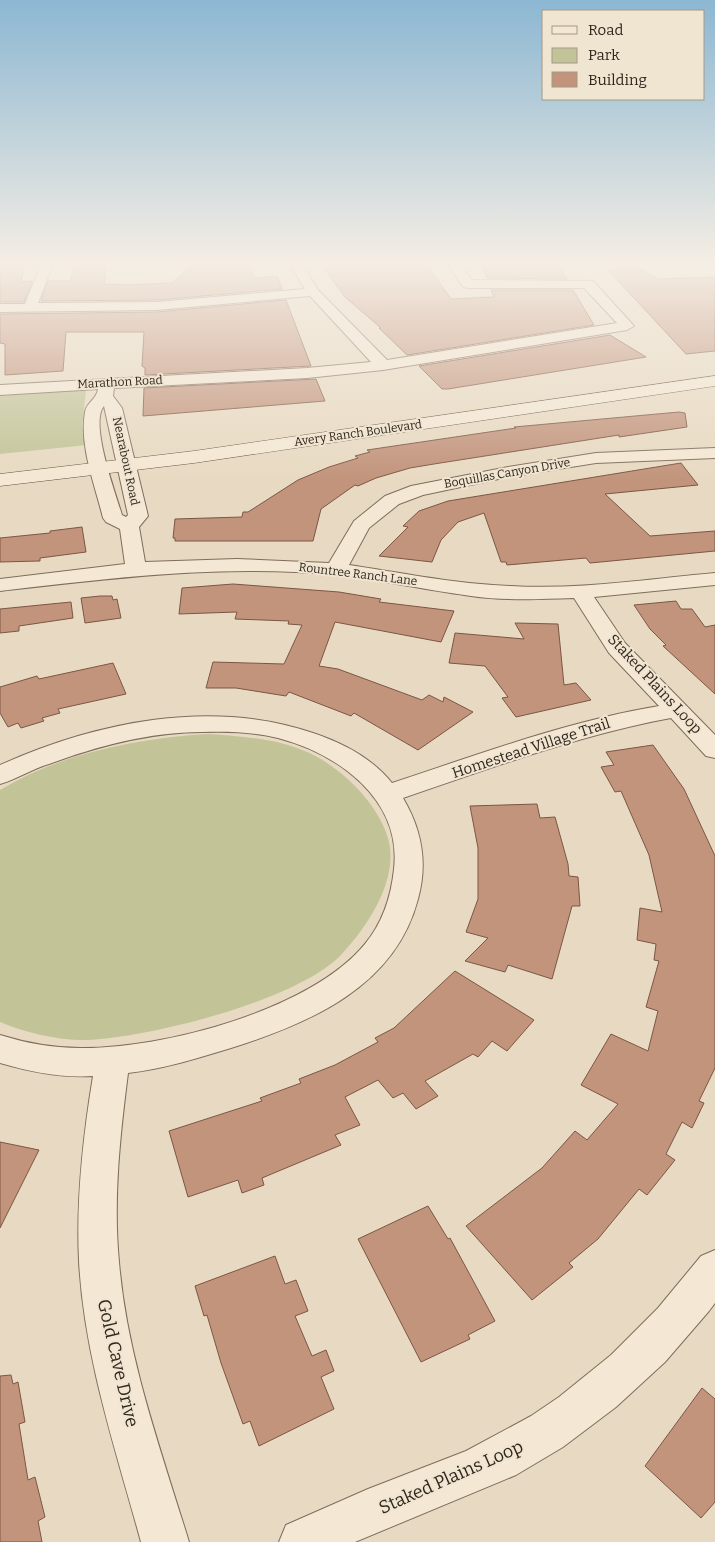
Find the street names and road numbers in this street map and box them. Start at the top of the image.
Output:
street label: Marathon Road [77,373,163,391]
street label: Nearabout Road [110,415,142,507]
street label: Avery Ranch Boulevard [293,417,423,449]
street label: Boquillas Canyon Drive [443,455,571,491]
street label: Rountree Ranch Lane [298,560,418,588]
street label: Staked Plains Loop [604,630,706,738]
street label: Homestead Village Trail [450,714,612,782]
street label: Gold Cave Drive [93,1297,143,1429]
street label: Staked Plains Loop [375,1435,527,1519]

